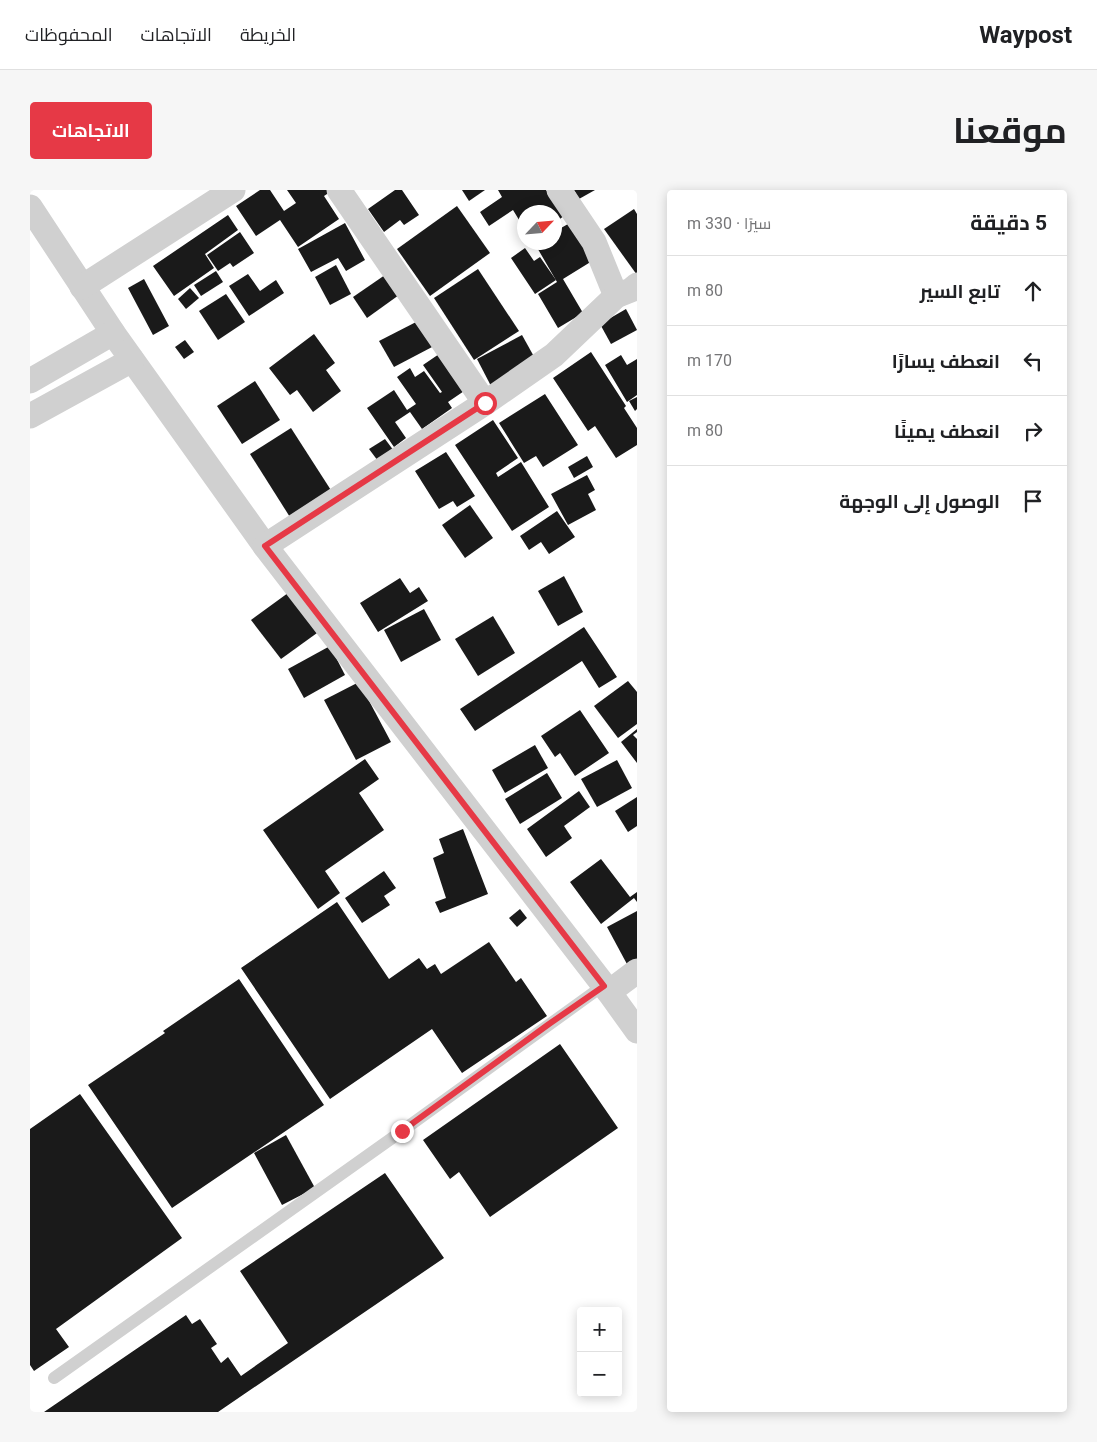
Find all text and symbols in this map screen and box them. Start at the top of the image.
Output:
text: Waypost [979,21,1072,49]
text: المحفوظات [25,24,113,45]
text: الاتجاهات [141,24,212,45]
text: الخريطة [240,24,296,45]
button: الاتجاهات [30,102,152,159]
text: موقعنا [953,111,1067,152]
north arrow [517,205,562,250]
text: 5 دقيقة [970,211,1047,235]
text: سيرًا · 330 m [687,214,771,233]
icon: ahead [1019,277,1047,305]
text: تابع السير [920,280,1000,303]
text: 80 m [687,281,723,300]
icon: left [1019,347,1047,375]
text: انعطف يسارًا [892,350,1000,373]
text: 170 m [687,351,732,370]
route start [474,392,497,415]
icon: right [1019,417,1047,445]
text: انعطف يمينًا [894,420,1000,443]
text: 80 m [687,421,723,440]
icon: arrive [1019,487,1047,515]
text: الوصول إلى الوجهة [839,490,1000,513]
route end [391,1120,414,1143]
map controls [577,1307,622,1397]
button: + [577,1307,622,1352]
button: − [577,1352,622,1397]

